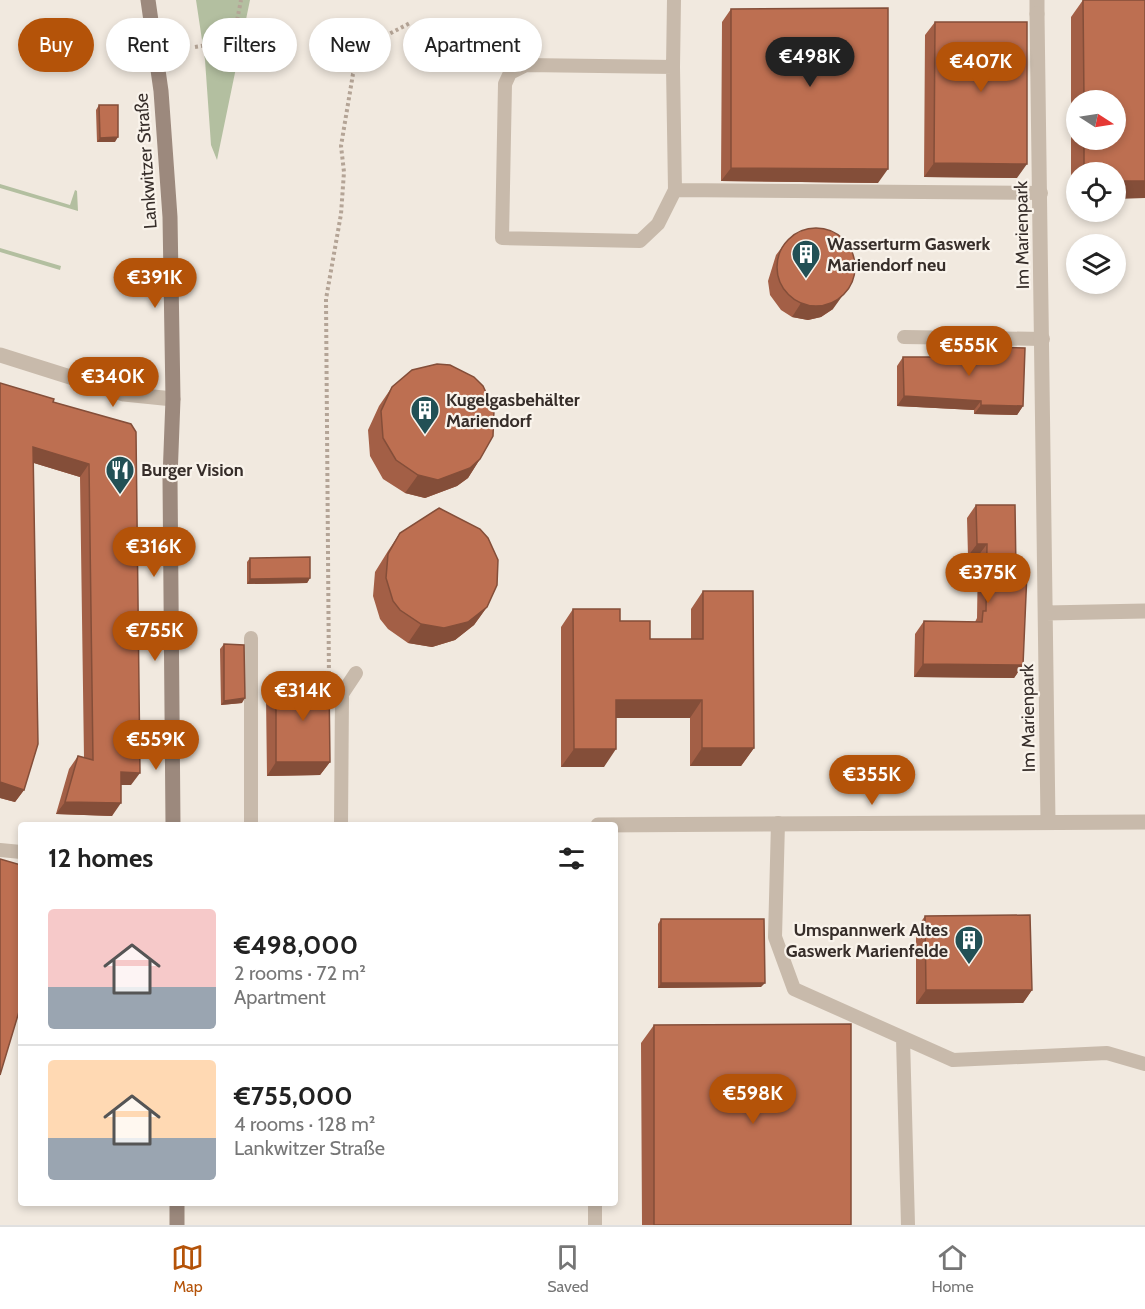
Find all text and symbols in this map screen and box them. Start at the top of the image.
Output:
chip: Buy [18,18,94,72]
chip: Rent [106,18,190,72]
chip: Filters [202,18,297,72]
chip: New [309,18,391,72]
chip: Apartment [403,18,542,72]
pin: €498K [768,37,852,88]
pin: €407K [939,42,1023,93]
text: €498K [779,44,841,68]
text: €407K [950,49,1012,73]
north arrow [1066,90,1126,150]
map controls [1066,90,1126,294]
street label: Lankwitzer Straße [130,92,162,230]
button: locate [1066,162,1126,222]
street label: Im Marienpark [1010,180,1034,289]
place label: Wasserturm Gaswerk Mariendorf neu [827,233,991,276]
button: layers [1066,234,1126,294]
building icon: Wasserturm Gaswerk Mariendorf neu [790,238,822,280]
pin: €391K [113,258,197,309]
text: €391K [128,265,182,289]
pin: €555K [927,326,1011,377]
text: €555K [940,333,998,357]
pin: €340K [71,357,155,408]
text: €340K [82,364,144,388]
place label: Kugelgasbehälter Mariendorf [446,389,580,432]
building icon: Kugelgasbehälter Mariendorf [409,394,441,436]
restaurant icon: Burger Vision [104,454,136,496]
place label: Burger Vision [141,459,244,481]
pin: €316K [112,527,196,578]
text: €316K [127,534,181,558]
pin: €375K [946,553,1030,604]
text: €375K [959,560,1017,584]
pin: €755K [113,611,197,662]
text: €755K [126,618,184,642]
street label: Im Marienpark [1016,663,1040,772]
pin: €314K [261,671,345,722]
text: €314K [275,678,331,702]
pin: €559K [114,720,198,771]
text: €559K [127,727,185,751]
pin: €355K [830,755,914,806]
text: €355K [843,762,901,786]
text: 12 homes [48,842,153,874]
icon: filters [555,842,588,875]
place label: Umspannwerk Altes Gaswerk Marienfelde [786,919,948,962]
building icon: Umspannwerk Altes Gaswerk Marienfelde [953,924,985,966]
text: €498,000 [234,929,358,961]
icon: home [96,933,168,1005]
text: 2 rooms · 72 m² [234,961,366,985]
text: Apartment [234,985,326,1009]
pin: €598K [711,1074,795,1125]
text: €755,000 [234,1080,353,1112]
text: €598K [723,1081,783,1105]
icon: home [96,1084,168,1156]
text: 4 rooms · 128 m² [234,1112,376,1136]
text: Lankwitzer Straße [234,1136,385,1160]
tab: Map [171,1241,204,1296]
tab: Saved [547,1241,589,1296]
tab: Home [932,1241,974,1296]

